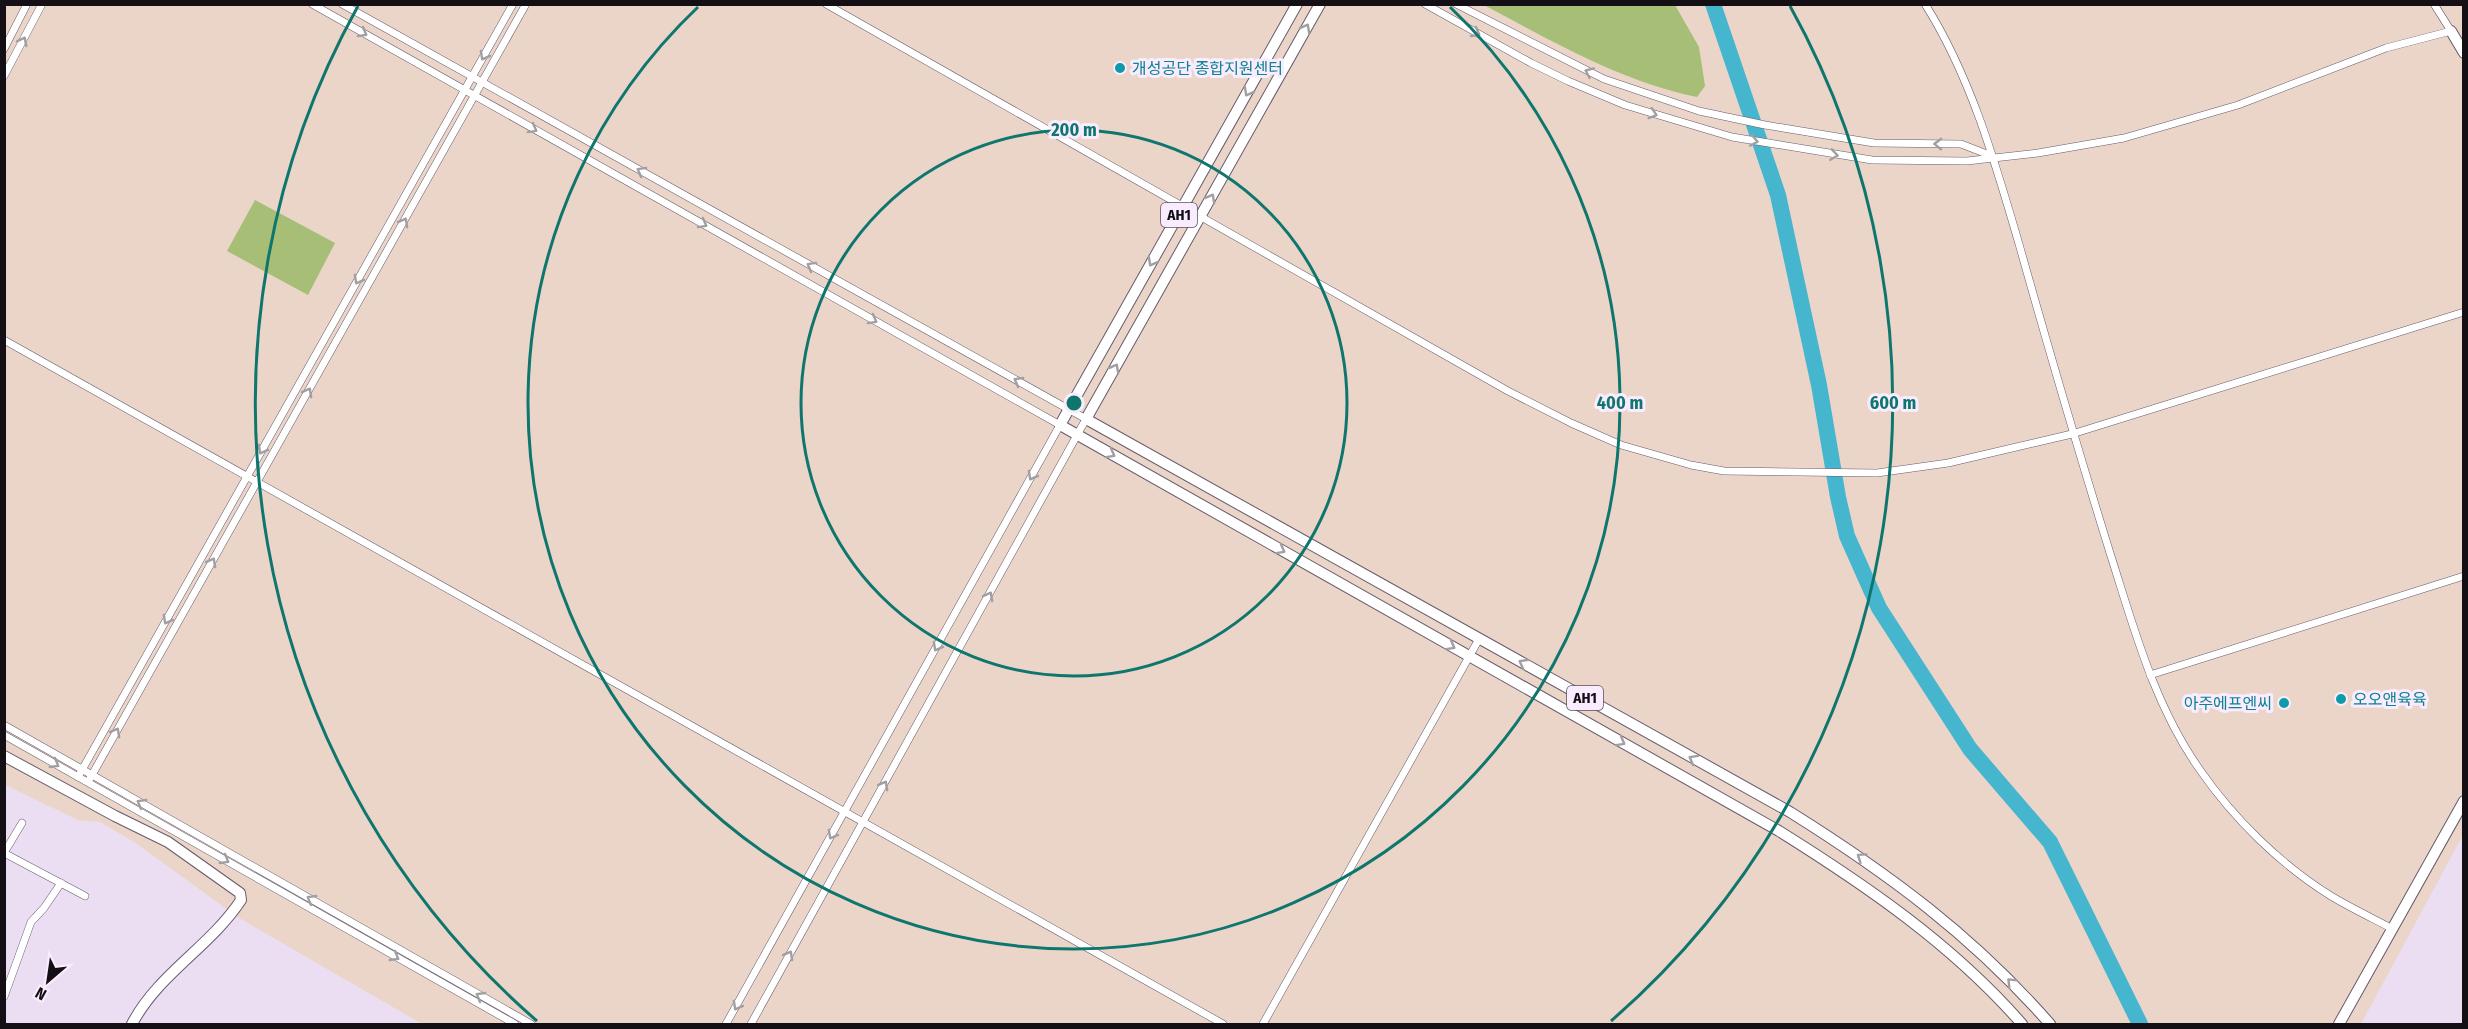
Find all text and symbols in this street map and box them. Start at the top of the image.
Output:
one-way arrow [1299,24,1311,34]
one-way arrow [357,26,367,37]
one-way arrow [1470,26,1480,37]
one-way arrow [16,36,28,47]
one-way arrow [480,49,491,60]
place label: 개성공단 종합지원센터 [1132,59,1283,78]
marker: 개성공단 종합지원센터 [1113,61,1127,75]
one-way arrow [1584,68,1595,80]
one-way arrow [1244,86,1255,96]
one-way arrow [1647,106,1658,119]
text: 200 m [1050,119,1097,141]
one-way arrow [527,122,537,133]
one-way arrow [1749,134,1759,147]
one-way arrow [1933,138,1942,150]
one-way arrow [1830,148,1839,160]
one-way arrow [637,167,647,178]
one-way arrow [1203,194,1215,204]
road number: AH1 [1161,203,1197,227]
one-way arrow [697,217,707,228]
one-way arrow [396,218,408,228]
one-way arrow [1148,256,1160,266]
one-way arrow [807,262,817,273]
one-way arrow [354,274,365,285]
one-way arrow [867,313,877,324]
one-way arrow [1108,364,1119,374]
one-way arrow [1014,377,1024,388]
one-way arrow [301,388,312,398]
text: 400 m [1597,392,1643,414]
text: 600 m [1870,392,1916,414]
centre of rings [1064,393,1084,413]
one-way arrow [258,444,269,455]
one-way arrow [1105,447,1116,458]
one-way arrow [1028,470,1039,481]
one-way arrow [1275,543,1285,554]
one-way arrow [205,558,216,568]
one-way arrow [982,592,993,602]
one-way arrow [163,614,174,624]
one-way arrow [1445,639,1455,650]
one-way arrow [933,641,944,651]
one-way arrow [1519,659,1529,671]
road number: AH1 [1567,686,1603,710]
place label: 오오앤육육 [2353,690,2427,709]
marker: 오오앤육육 [2334,692,2348,706]
place label: 아주에프엔씨 [2184,694,2272,713]
marker: 아주에프엔씨 [2277,696,2291,710]
one-way arrow [109,727,121,738]
one-way arrow [1615,735,1625,746]
one-way arrow [1689,754,1699,766]
one-way arrow [49,757,60,769]
one-way arrow [877,780,888,791]
one-way arrow [137,799,147,810]
one-way arrow [828,829,839,840]
one-way arrow [219,853,229,865]
one-way arrow [1857,853,1868,864]
one-way arrow [307,895,317,906]
one-way arrow [389,949,399,961]
north arrow [18,951,78,1011]
one-way arrow [782,951,793,961]
one-way arrow [2007,978,2018,989]
text: N [32,983,50,1004]
one-way arrow [476,991,486,1003]
one-way arrow [733,1000,744,1010]

